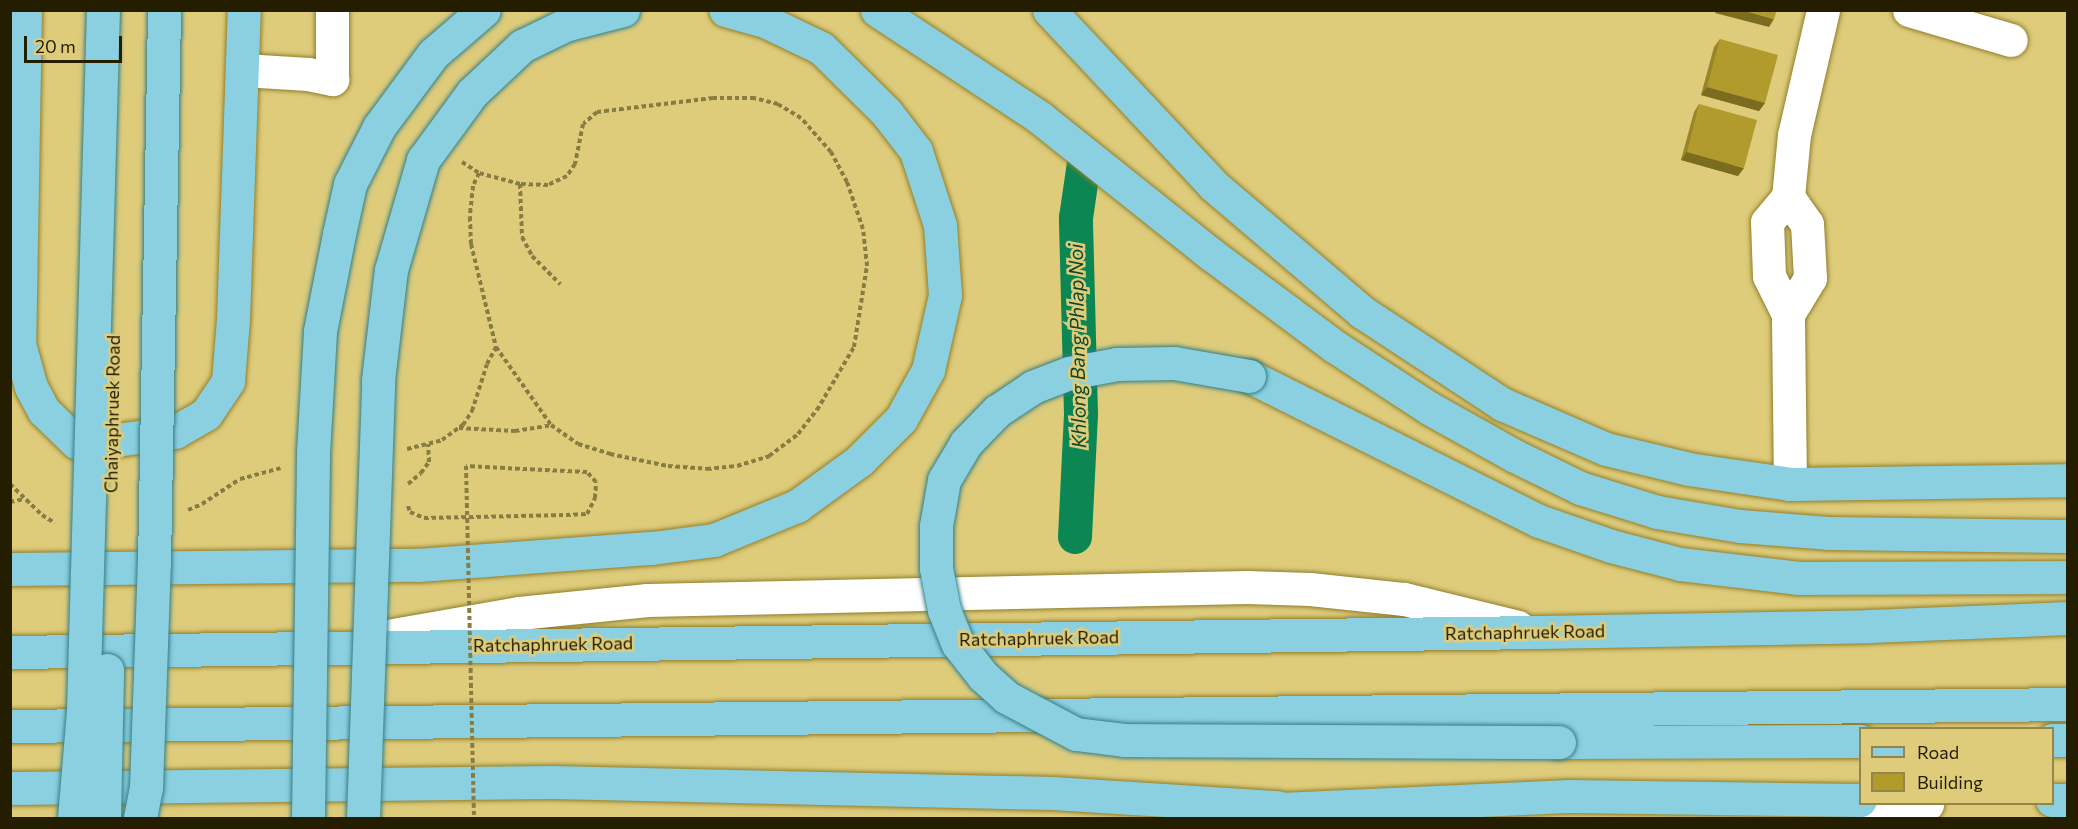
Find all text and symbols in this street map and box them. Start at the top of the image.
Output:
scale bar [27,24,124,62]
text: 20 m [35,35,76,57]
water label: Khlong Bang Phlap Noi [1063,243,1091,449]
street label: Chaiyaphruek Road [100,335,124,493]
street label: Ratchaphruek Road [1445,620,1605,644]
street label: Ratchaphruek Road [959,626,1119,650]
street label: Ratchaphruek Road [473,632,633,656]
legend [1859,727,2054,805]
text: Road [1917,741,1959,763]
text: Building [1917,771,1983,793]

